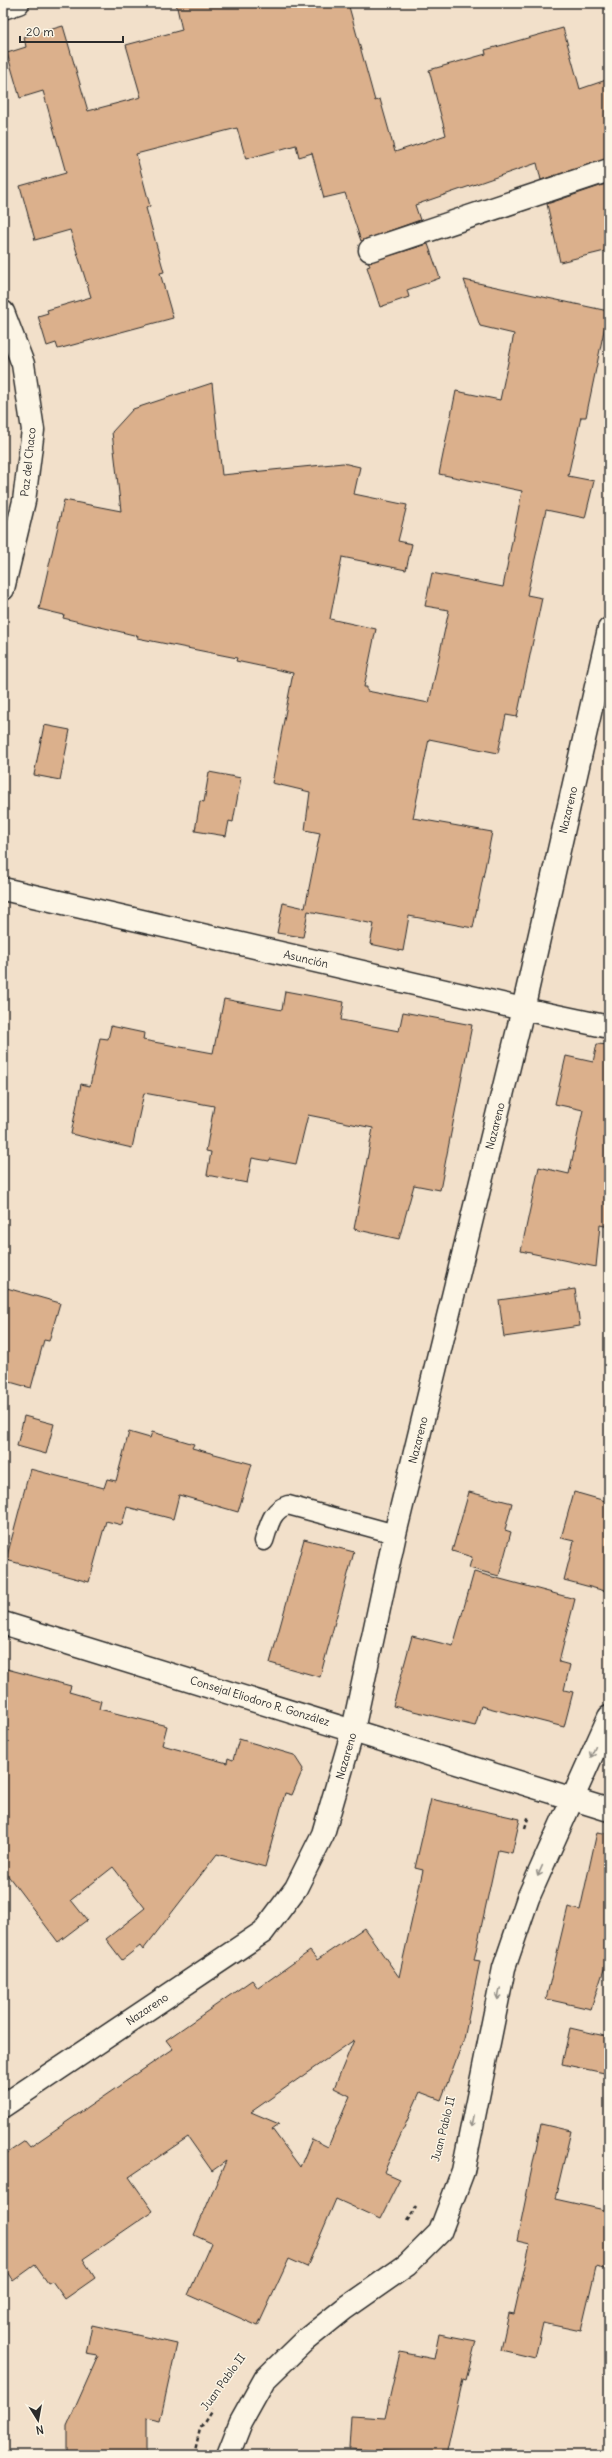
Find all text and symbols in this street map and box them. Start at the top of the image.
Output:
scale bar [20,18,123,44]
text: 20 m [26,24,54,39]
street label: Paz del Chaco [17,427,39,497]
street label: Nazareno [556,785,580,835]
street label: Asunción [282,947,330,971]
street label: Nazareno [482,1101,508,1151]
street label: Nazareno [405,1415,431,1465]
street label: Consejal Eliodoro R. González [188,1673,332,1729]
street label: Nazareno [333,1731,359,1781]
one-way arrow [589,1746,596,1758]
one-way arrow [536,1864,543,1876]
one-way arrow [494,1987,502,2000]
street label: Nazareno [123,1990,171,2028]
street label: Juan Pablo II [428,2095,458,2163]
one-way arrow [468,2114,476,2127]
street label: Juan Pablo II [198,2351,248,2413]
north arrow [18,2400,58,2440]
text: N [35,2422,45,2437]

